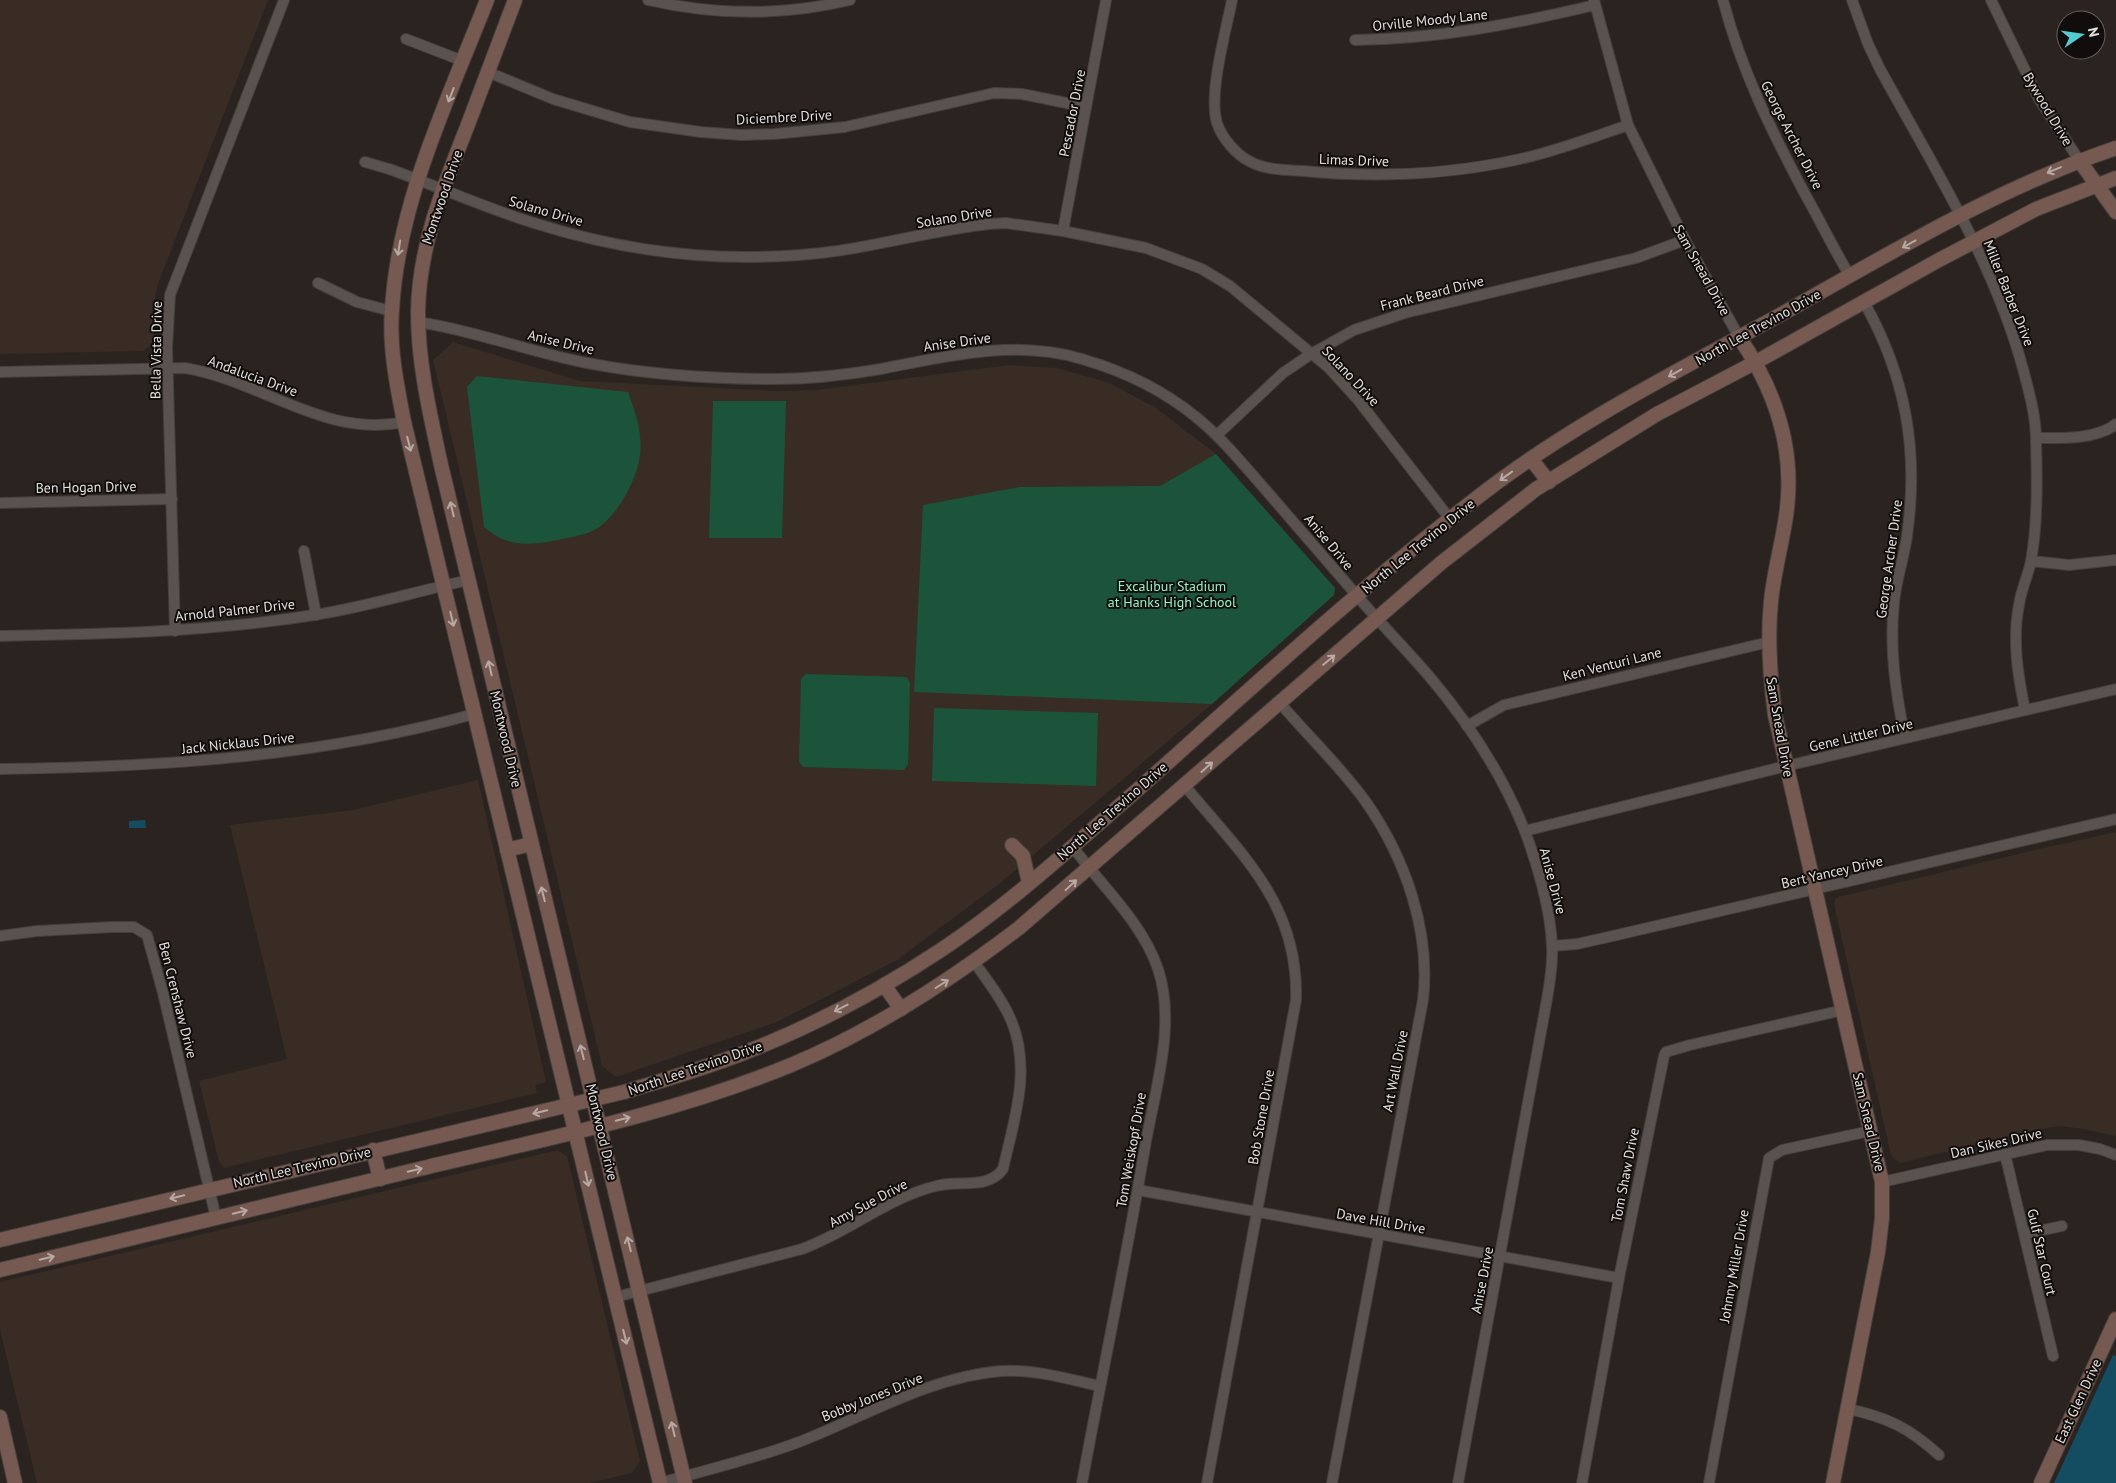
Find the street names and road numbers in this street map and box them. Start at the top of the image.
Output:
street label: Orville Moody Lane [1371,5,1489,35]
street label: Pescador Drive [1055,68,1089,158]
street label: Bywood Drive [2019,69,2077,149]
street label: George Archer Drive [1757,78,1827,192]
street label: Diciembre Drive [736,106,832,128]
street label: Montwood Drive [417,147,467,247]
street label: Limas Drive [1319,150,1389,170]
street label: Solano Drive [507,192,585,230]
street label: Solano Drive [915,202,993,232]
street label: Sam Snead Drive [1670,221,1734,319]
street label: Miller Barber Drive [1979,237,2039,349]
street label: Frank Beard Drive [1378,271,1486,315]
street label: North Lee Trevino Drive [1692,285,1824,369]
street label: Bella Vista Drive [146,301,166,399]
street label: Anise Drive [526,326,596,358]
street label: Anise Drive [922,328,992,356]
street label: Solano Drive [1318,342,1384,410]
street label: Andalucia Drive [206,351,300,401]
street label: Ben Hogan Drive [35,477,137,497]
street label: North Lee Trevino Drive [1358,495,1478,597]
street label: George Archer Drive [1872,499,1906,619]
street label: Anise Drive [1300,510,1358,574]
street label: Arnold Palmer Drive [174,595,296,625]
street label: Ken Venturi Lane [1561,643,1663,685]
street label: Sam Snead Drive [1762,676,1798,778]
street label: Montwood Drive [486,689,526,789]
street label: Gene Littler Drive [1807,714,1915,756]
street label: Jack Nicklaus Drive [180,728,295,758]
street label: North Lee Trevino Drive [1053,758,1171,864]
street label: Anise Drive [1536,846,1570,916]
street label: Bert Yancey Drive [1779,852,1885,892]
street label: Ben Crenshaw Drive [155,940,201,1060]
street label: Art Wall Drive [1378,1029,1412,1113]
street label: North Lee Trevino Drive [626,1037,764,1099]
street label: Bob Stone Drive [1244,1068,1278,1166]
street label: Sam Snead Drive [1849,1071,1889,1173]
street label: Montwood Drive [582,1082,622,1182]
street label: Tom Weiskopf Drive [1112,1091,1150,1209]
street label: Dan Sikes Drive [1948,1124,2044,1162]
street label: Tom Shaw Drive [1607,1126,1643,1224]
street label: North Lee Trevino Drive [231,1142,373,1192]
street label: Amy Sue Drive [826,1175,910,1231]
street label: Dave Hill Drive [1335,1204,1427,1238]
street label: Gulf Star Court [2023,1207,2061,1297]
street label: Johnny Miller Drive [1715,1208,1753,1325]
street label: Anise Drive [1467,1245,1497,1315]
street label: East Glen Drive [2051,1356,2105,1446]
street label: Bobby Jones Drive [819,1368,925,1426]

